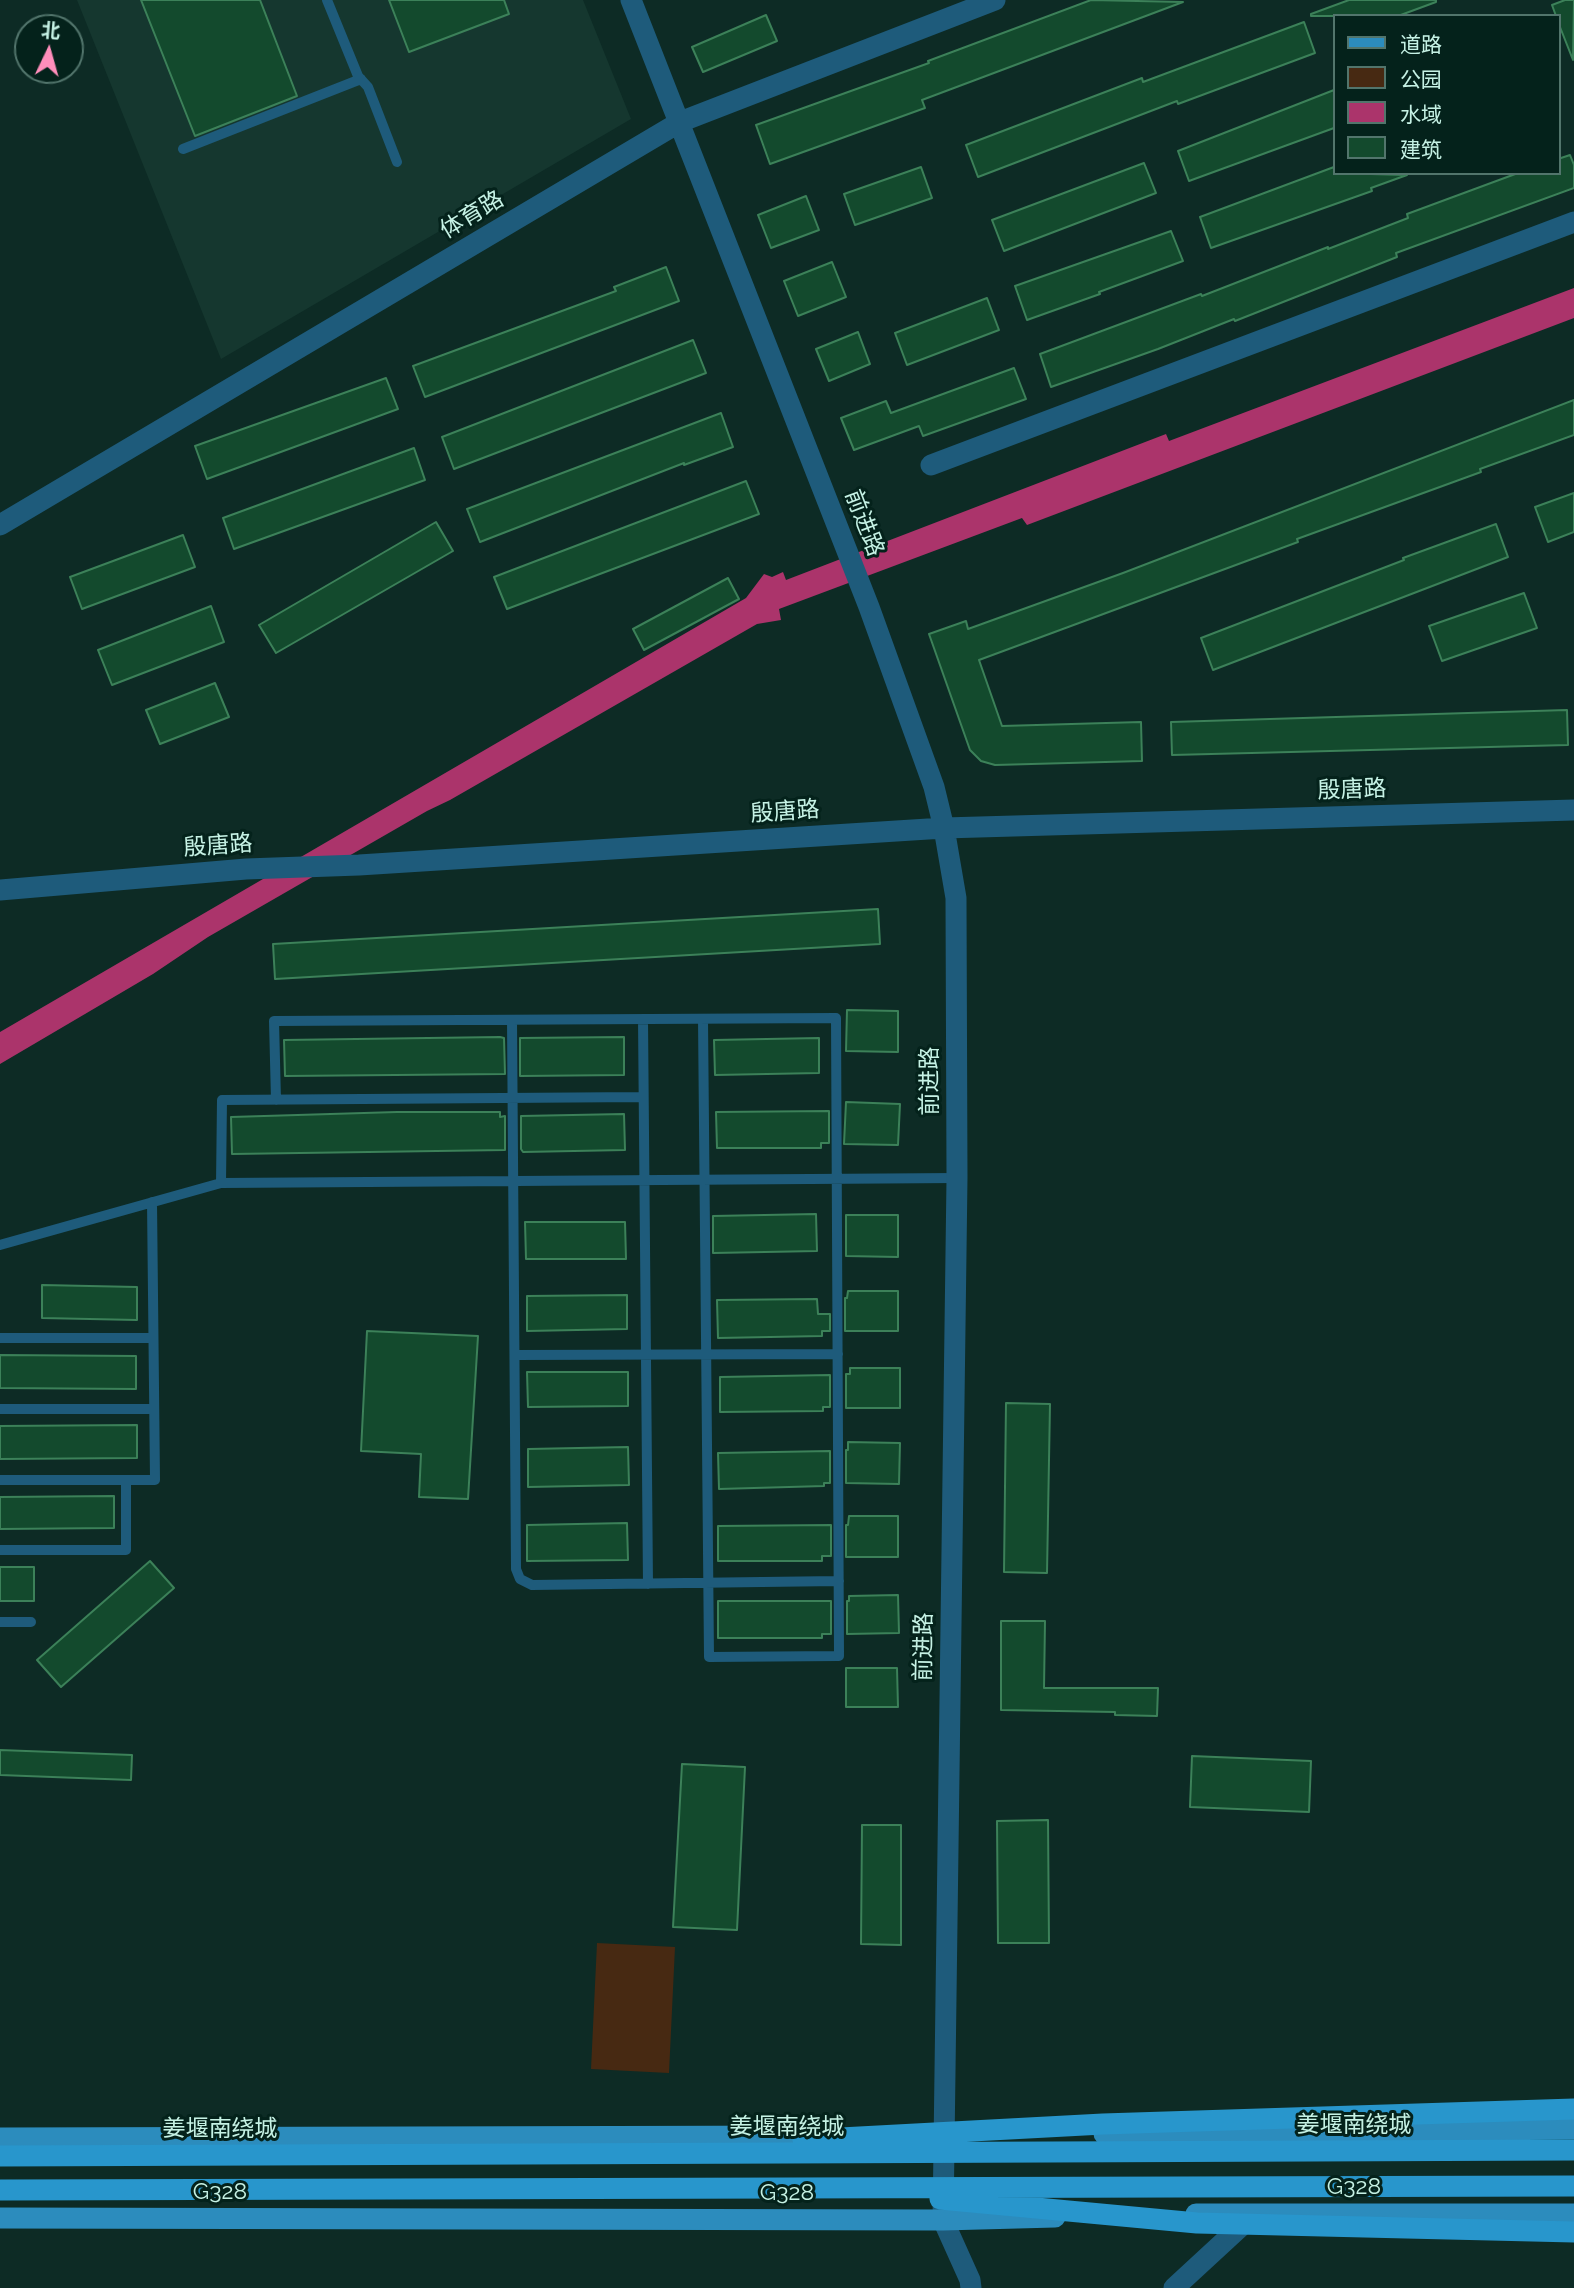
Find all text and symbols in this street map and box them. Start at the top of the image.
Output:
north arrow [14,14,84,84]
legend [1332,14,1560,175]
text: 北 [40,18,61,42]
text: 道路 [1400,32,1442,57]
text: 公园 [1400,67,1442,92]
text: 水域 [1400,102,1442,127]
text: 建筑 [1400,137,1442,162]
street label: 体育路 [435,185,509,245]
street label: 前进路 [839,486,889,560]
street label: 殷唐路 [1317,775,1387,805]
street label: 殷唐路 [750,796,820,828]
street label: 殷唐路 [183,830,253,862]
street label: 前进路 [916,1047,944,1115]
street label: 前进路 [910,1612,938,1682]
street label: 姜堰南绕城 [1297,2111,1411,2139]
street label: 姜堰南绕城 [730,2113,844,2141]
street label: 姜堰南绕城 [163,2115,277,2143]
street label: G328 [1327,2173,1381,2201]
street label: G328 [193,2178,247,2206]
street label: G328 [760,2179,814,2207]

